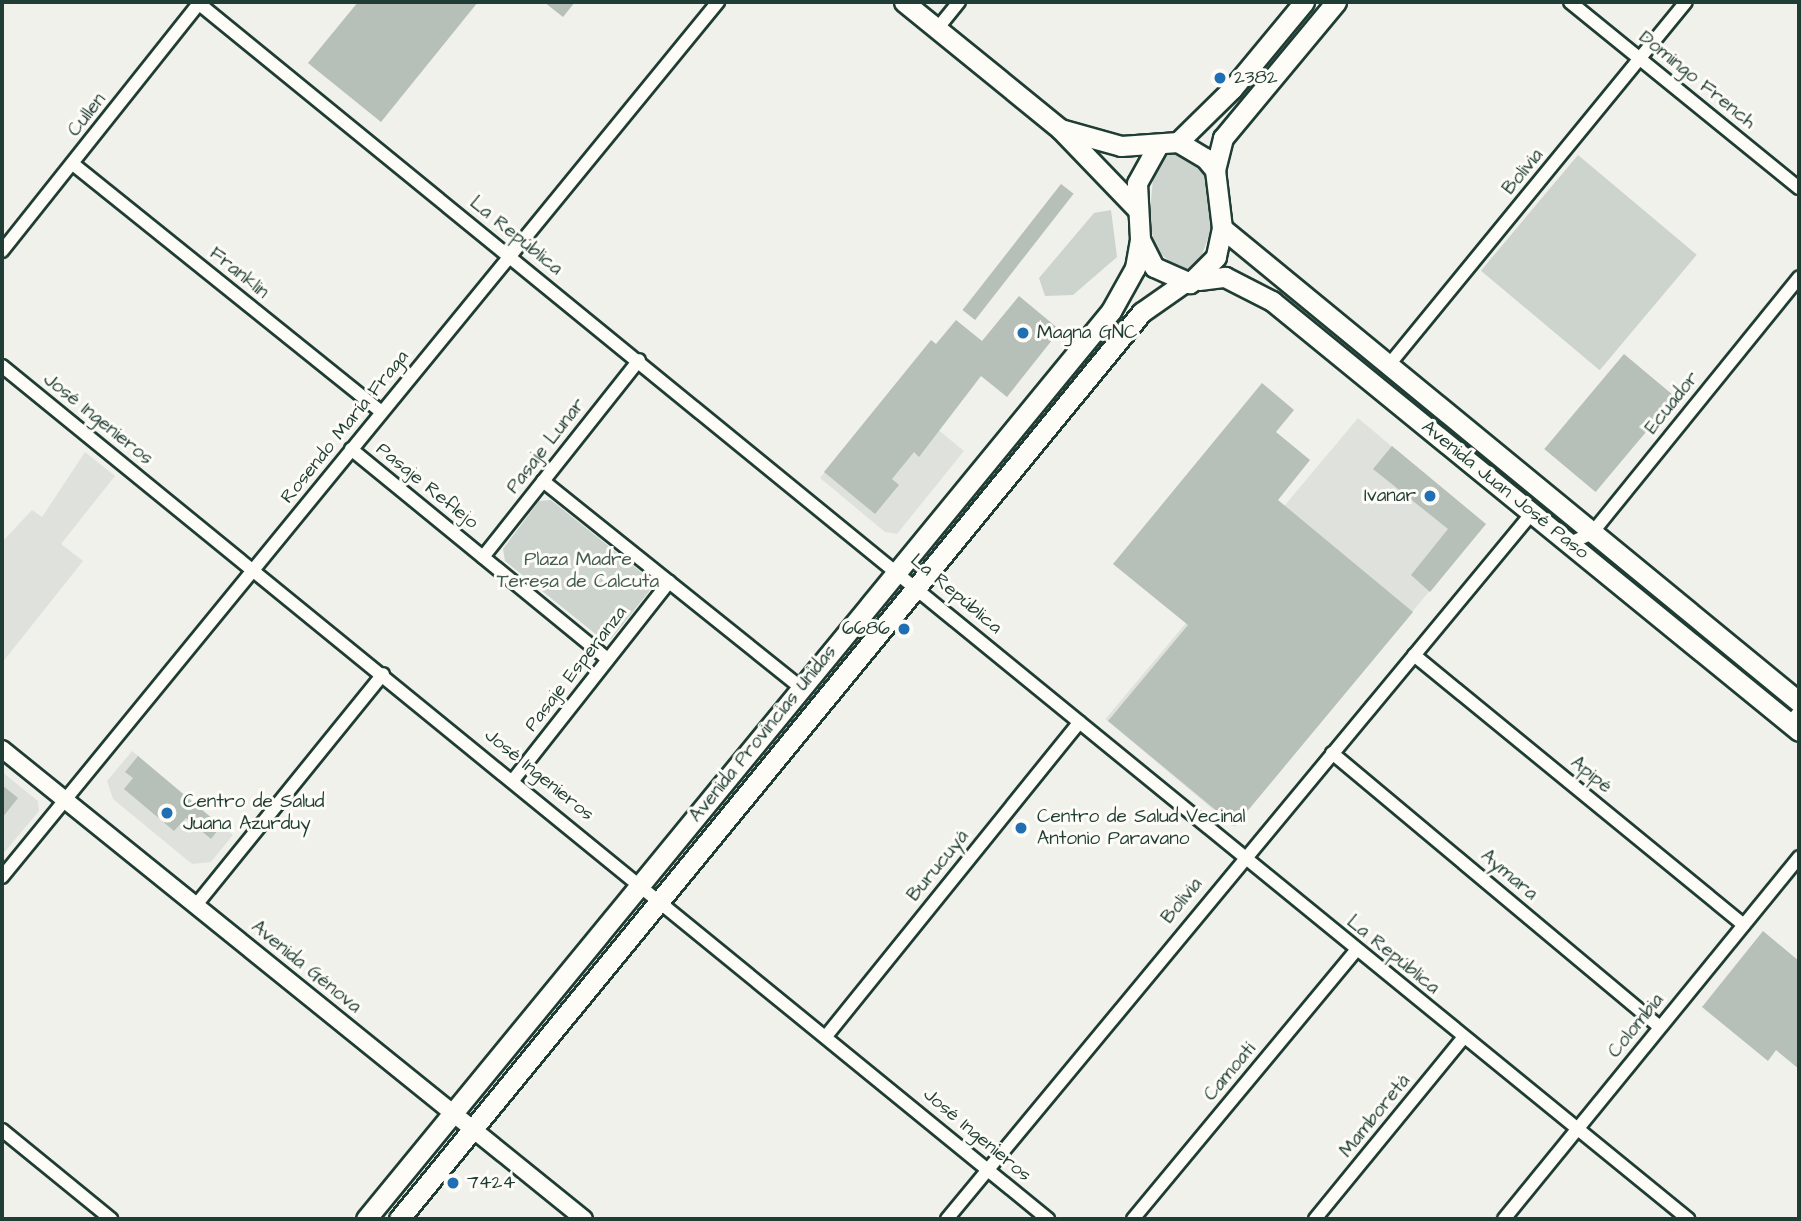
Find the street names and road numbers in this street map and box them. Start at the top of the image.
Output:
street label: Domingo French [1634,26,1760,134]
street label: Cullen [63,89,111,141]
street label: Bolivia [1498,144,1548,200]
street label: La República [465,192,567,280]
street label: Franklin [205,242,273,304]
street label: Rosendo María Fraga [276,346,414,508]
street label: Ecuador [1640,367,1704,439]
street label: José Ingenieros [39,368,157,470]
street label: Pasaje Lunar [502,394,590,498]
street label: Avenida Juan José Paso [1417,416,1593,564]
street label: Pasaje Reflejo [371,438,483,534]
street label: La República [906,549,1006,639]
street label: Pasaje Esperanza [520,602,632,736]
street label: Avenida Provincias Unidas [685,641,841,827]
street label: José Ingenieros [480,724,598,826]
street label: Apipé [1566,752,1616,798]
street label: Burucuyá [902,826,974,906]
street label: Aymara [1476,845,1542,905]
street label: Bolivia [1157,873,1207,929]
street label: La República [1342,911,1444,999]
street label: Avenida Génova [246,916,366,1018]
street label: Colombia [1603,989,1669,1063]
street label: Camoatí [1199,1038,1261,1106]
street label: Mamboretá [1335,1070,1415,1162]
street label: José Ingenieros [918,1083,1036,1187]

